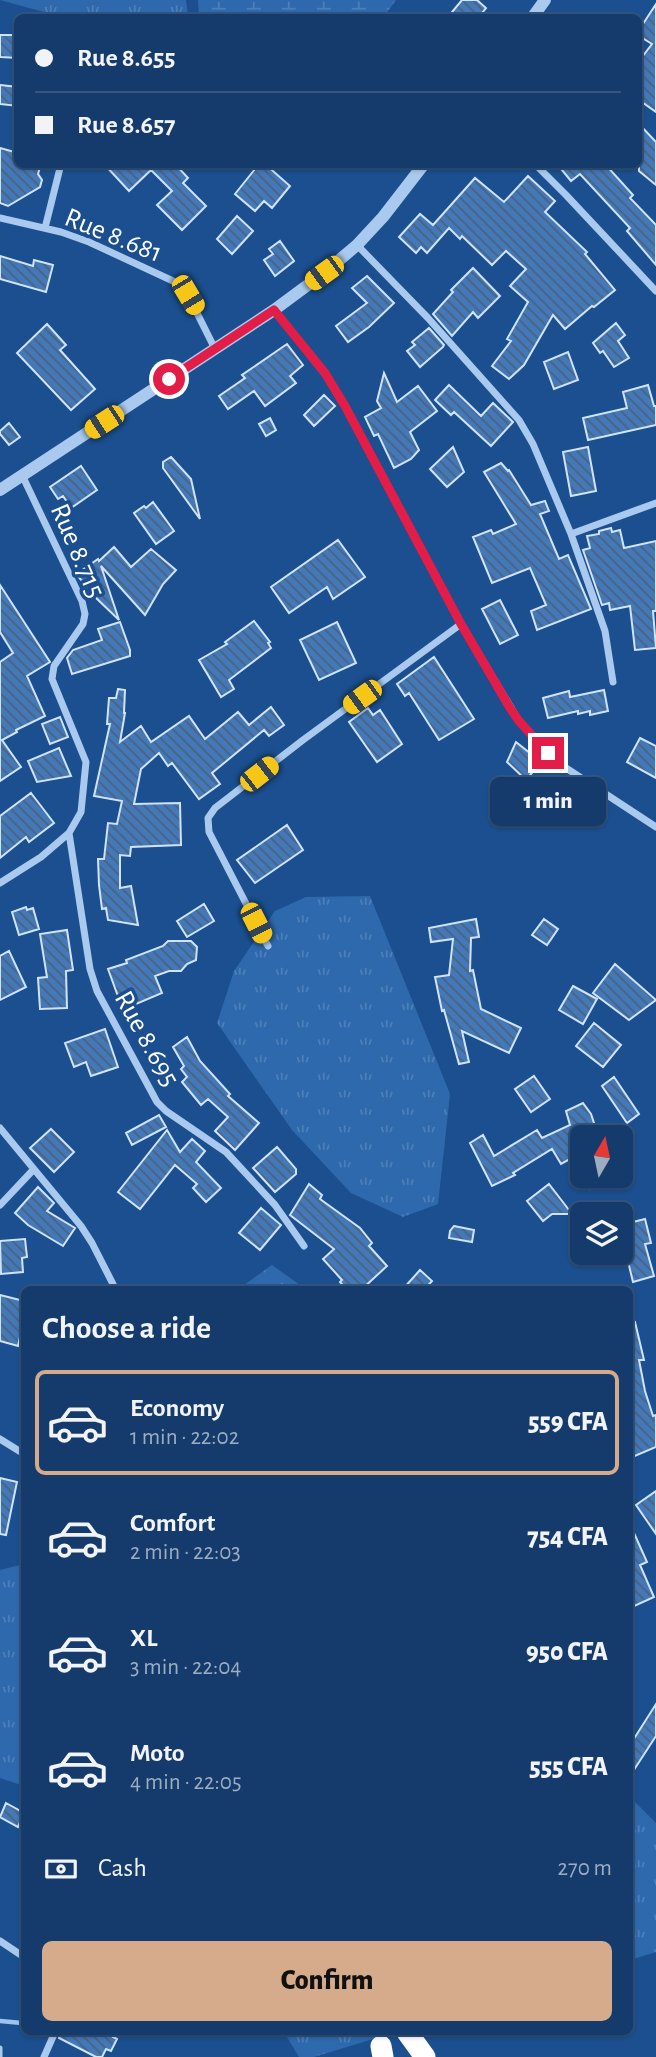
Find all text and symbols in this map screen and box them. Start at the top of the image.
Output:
text: Rue 8.655 [77,45,176,71]
text: Rue 8.657 [77,112,176,138]
street label: Rue 8.681 [60,204,166,268]
car [301,252,348,294]
car [169,272,208,318]
route start [153,363,185,395]
car [81,402,128,442]
street label: Rue 8.715 [45,500,109,602]
car [339,676,386,718]
route end [532,737,564,769]
car [236,753,283,795]
callout: 1 min [490,778,606,826]
text: 1 min [524,790,572,813]
car [238,900,275,946]
street label: Rue 8.695 [109,986,184,1091]
north arrow [570,1125,634,1188]
map controls [570,1125,633,1265]
button: layers [570,1202,633,1265]
text: Choose a ride [42,1312,211,1344]
icon: car [46,1391,109,1454]
text: Economy [130,1395,224,1421]
text: 559 CFA [528,1409,608,1435]
text: 1 min · 22:02 [130,1426,239,1449]
icon: car [46,1506,109,1569]
text: Comfort [130,1510,215,1536]
text: 754 CFA [527,1524,608,1550]
text: 2 min · 22:03 [130,1541,241,1564]
icon: car [46,1621,109,1684]
text: XL [130,1625,157,1651]
text: 950 CFA [526,1639,608,1665]
text: 3 min · 22:04 [130,1656,241,1679]
icon: car [46,1736,109,1799]
text: Moto [130,1740,185,1766]
text: 555 CFA [529,1754,608,1780]
text: 4 min · 22:05 [130,1771,242,1794]
icon: cash [42,1850,80,1888]
text: Cash [98,1855,147,1881]
text: 270 m [558,1857,612,1880]
button: Confirm [42,1941,612,2021]

